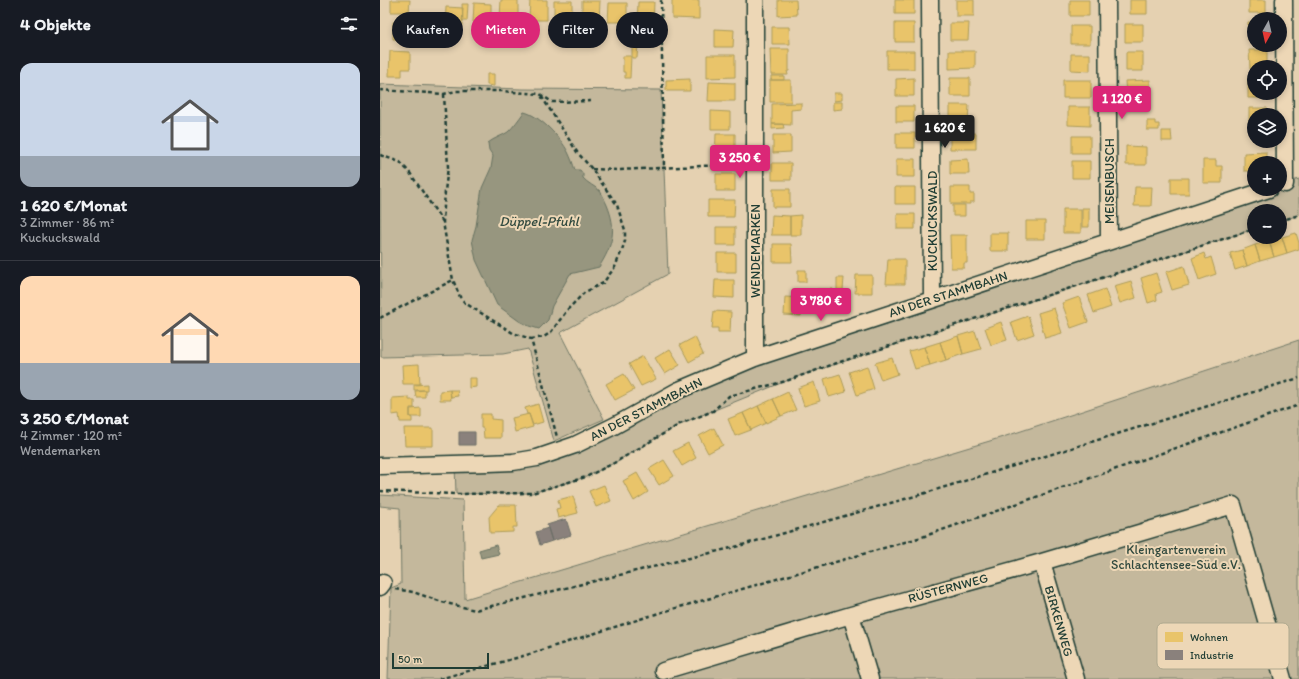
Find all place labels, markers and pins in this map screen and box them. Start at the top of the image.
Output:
pin: 1 120 € [1085,86,1159,120]
pin: 1 620 € [908,115,982,149]
pin: 3 250 € [703,145,777,179]
pin: 3 780 € [784,288,858,322]

